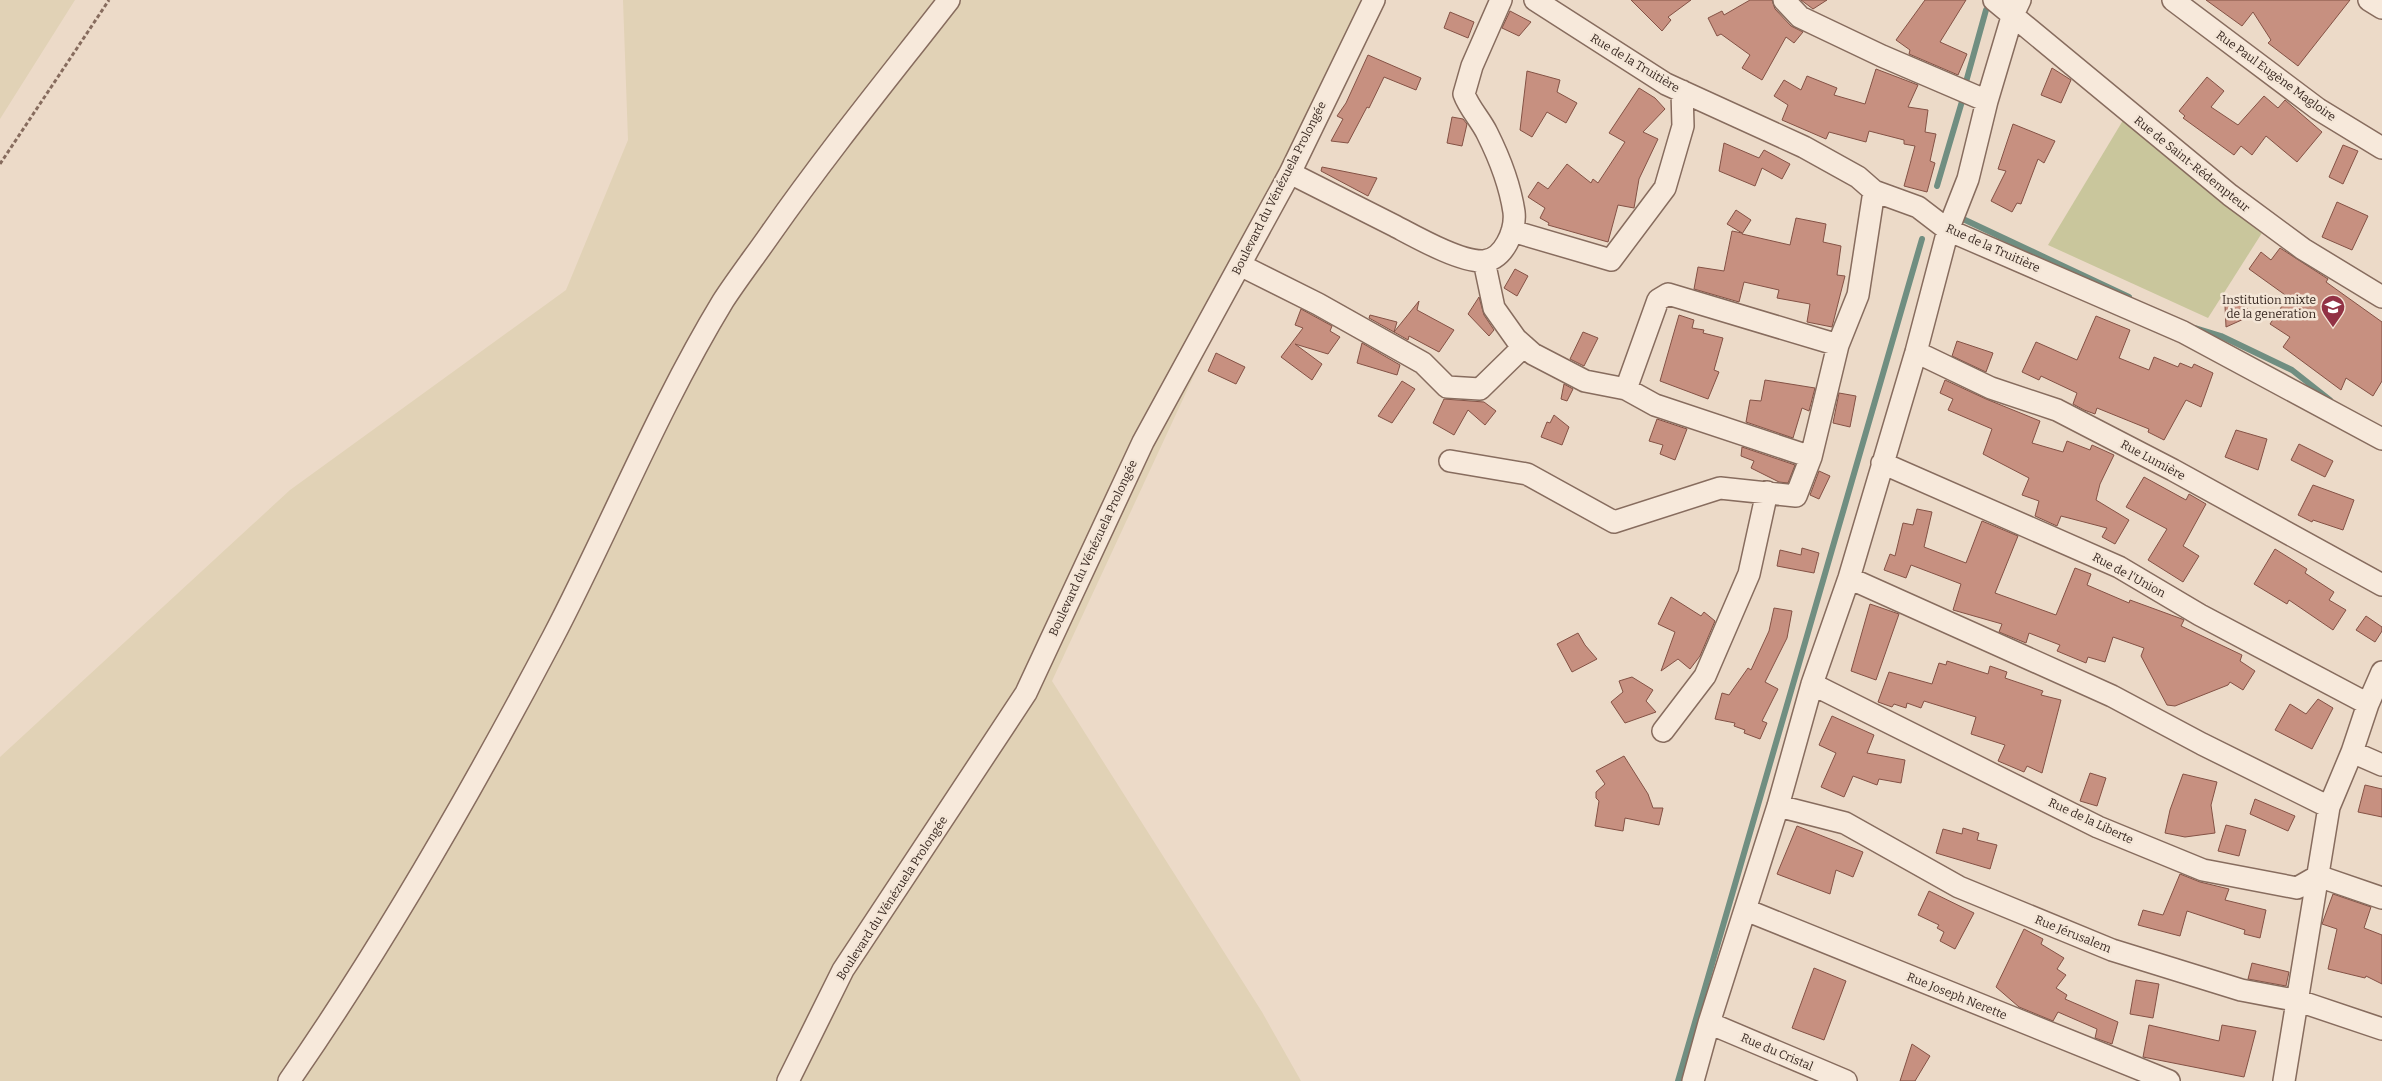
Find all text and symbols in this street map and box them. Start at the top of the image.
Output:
street label: Rue Paul Eugène Magloire [2213,28,2339,124]
street label: Rue de la Truitière [1588,31,1682,95]
street label: Boulevard du Vénézuela Prolongée [1229,99,1329,277]
street label: Rue de Saint-Rédempteur [2131,113,2253,215]
street label: Rue de la Truitière [1944,221,2042,275]
place label: Institution mixte de la generation [2222,293,2316,321]
school or university icon: Institution mixte de la generation [2320,294,2346,328]
street label: Rue Lumière [2118,437,2188,483]
street label: Boulevard du Vénézuela Prolongée [1046,458,1140,638]
street label: Rue de l'Union [2090,550,2168,600]
street label: Rue de la Liberte [2046,795,2136,847]
street label: Boulevard du Vénézuela Prolongée [834,813,950,983]
street label: Rue Jérusalem [2033,912,2114,956]
street label: Rue Joseph Nerette [1905,970,2009,1022]
street label: Rue du Cristal [1739,1030,1816,1074]

